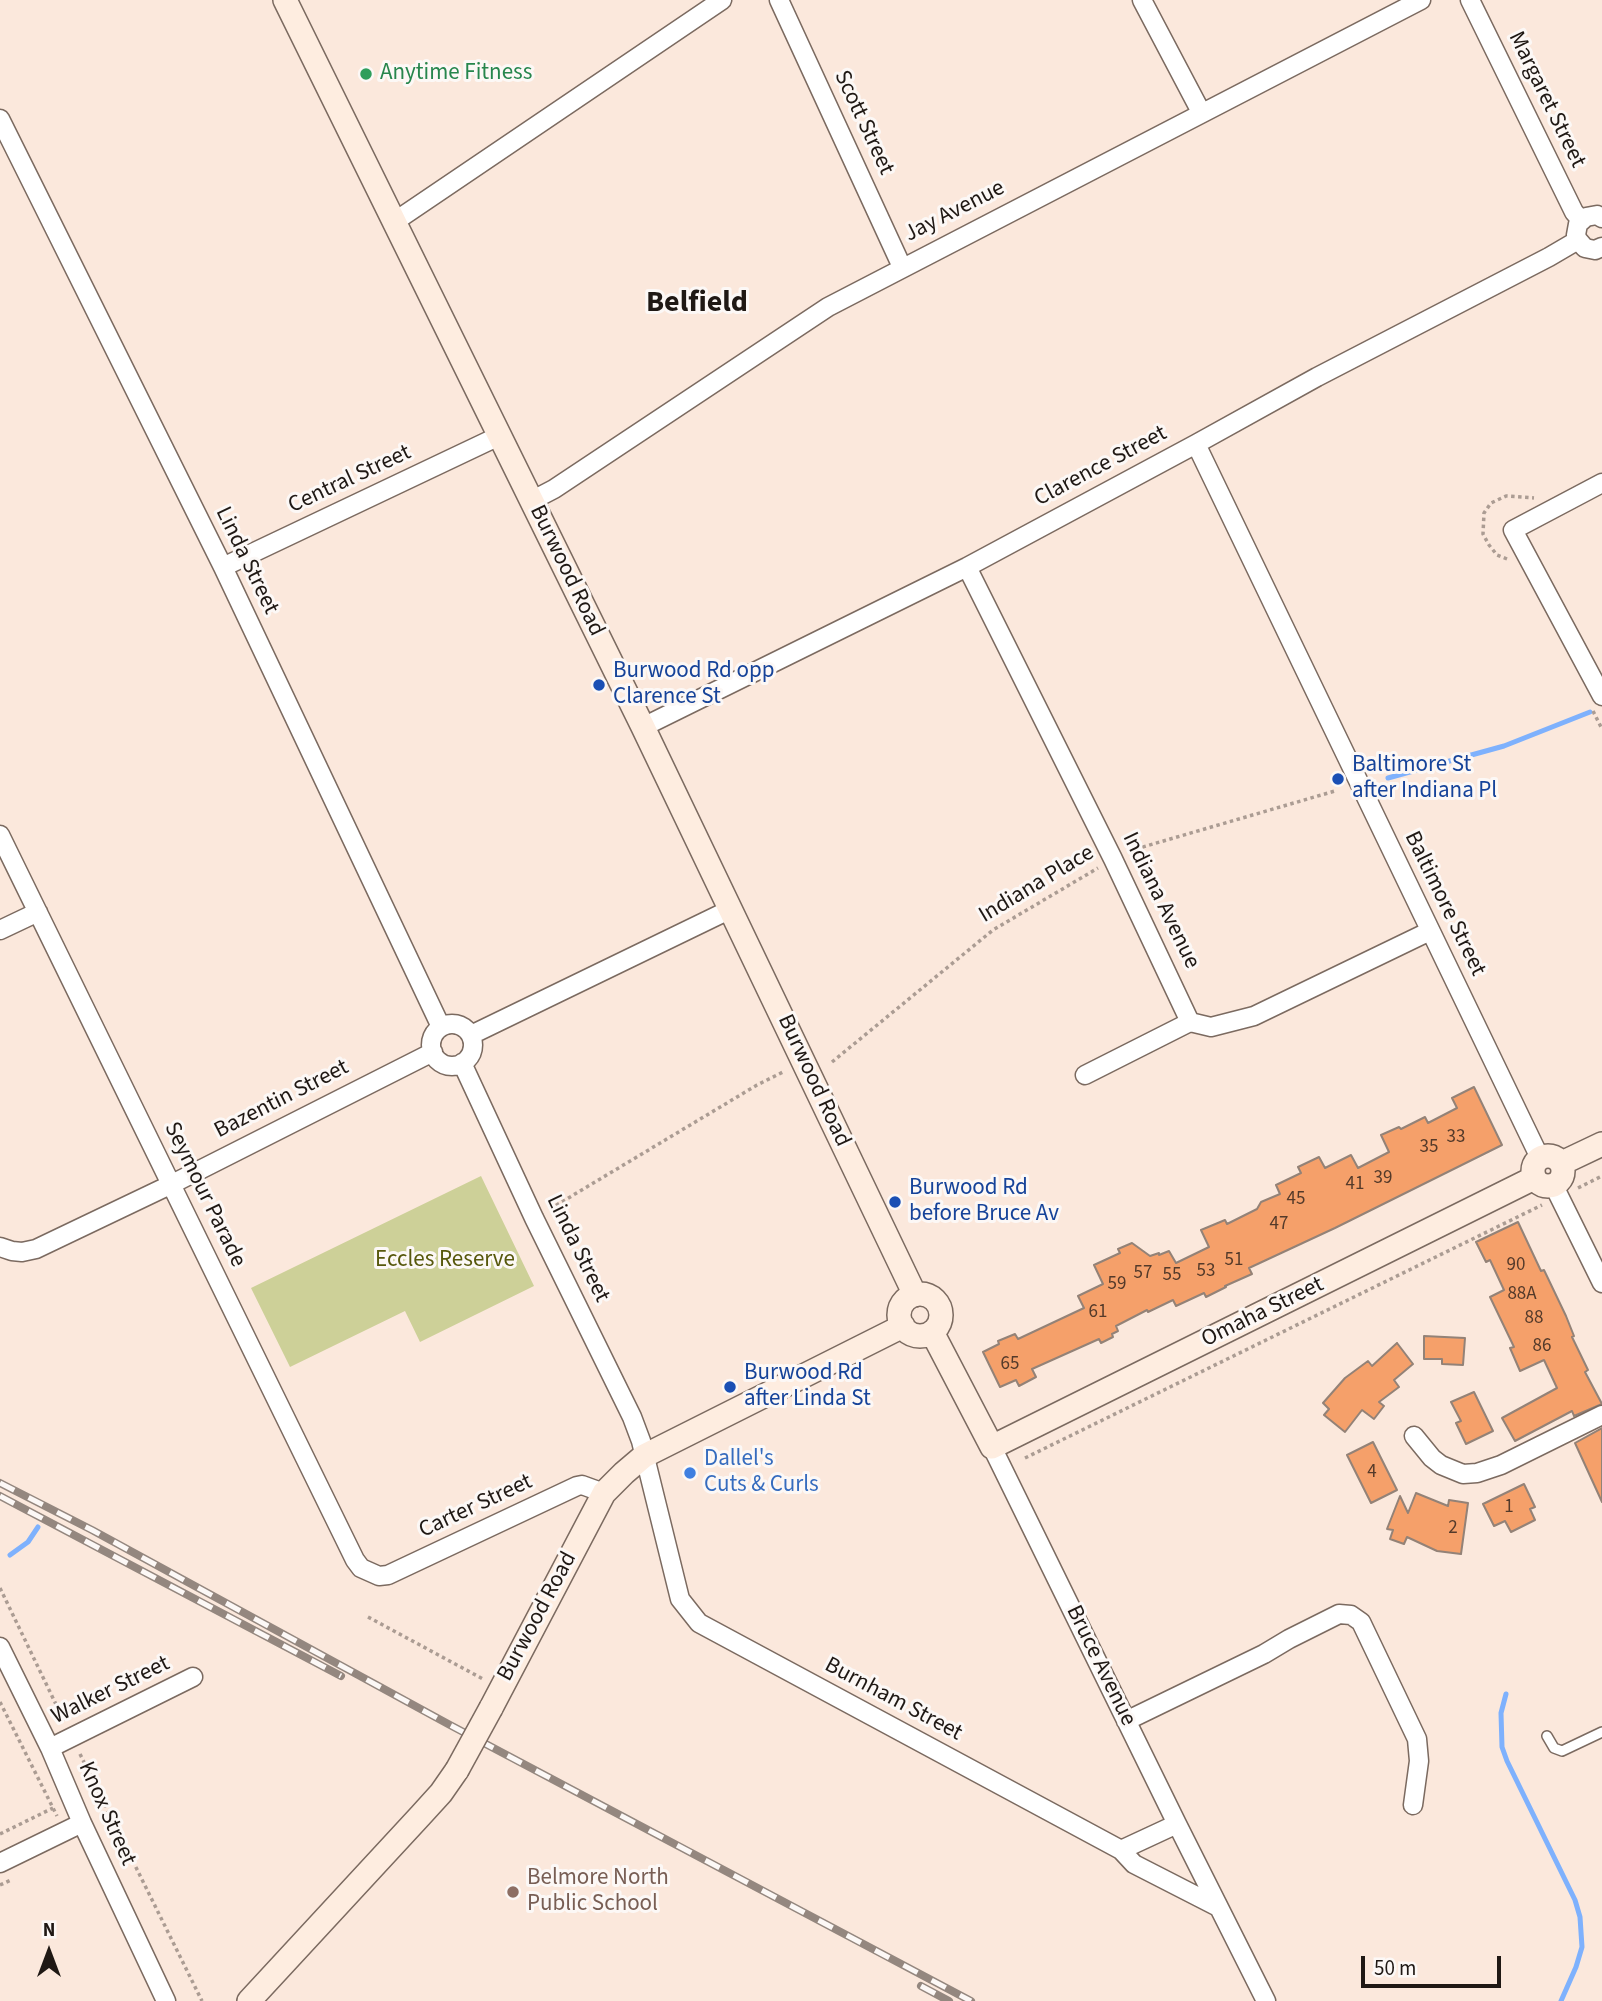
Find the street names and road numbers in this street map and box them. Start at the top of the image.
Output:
street label: Margaret Street [1501,28,1591,172]
street label: Scott Street [827,67,899,179]
street label: Jay Avenue [900,175,1010,249]
street label: Clarence Street [1030,421,1172,513]
street label: Central Street [284,440,416,520]
street label: Burwood Road [522,501,610,641]
street label: Linda Street [208,503,284,619]
street label: Baltimore Street [1397,827,1491,981]
street label: Indiana Avenue [1115,828,1205,974]
street label: Indiana Place [974,840,1100,930]
street label: Burwood Road [770,1011,856,1151]
street label: Bazentin Street [210,1054,354,1146]
street label: Seymour Parade [157,1118,251,1272]
street label: Linda Street [539,1191,615,1307]
street label: Omaha Street [1198,1272,1328,1354]
street label: Carter Street [415,1469,537,1545]
street label: Burwood Road [492,1548,584,1686]
street label: Bruce Avenue [1059,1601,1141,1731]
street label: Walker Street [48,1651,174,1731]
street label: Burnham Street [819,1652,967,1748]
street label: Knox Street [71,1758,141,1870]

